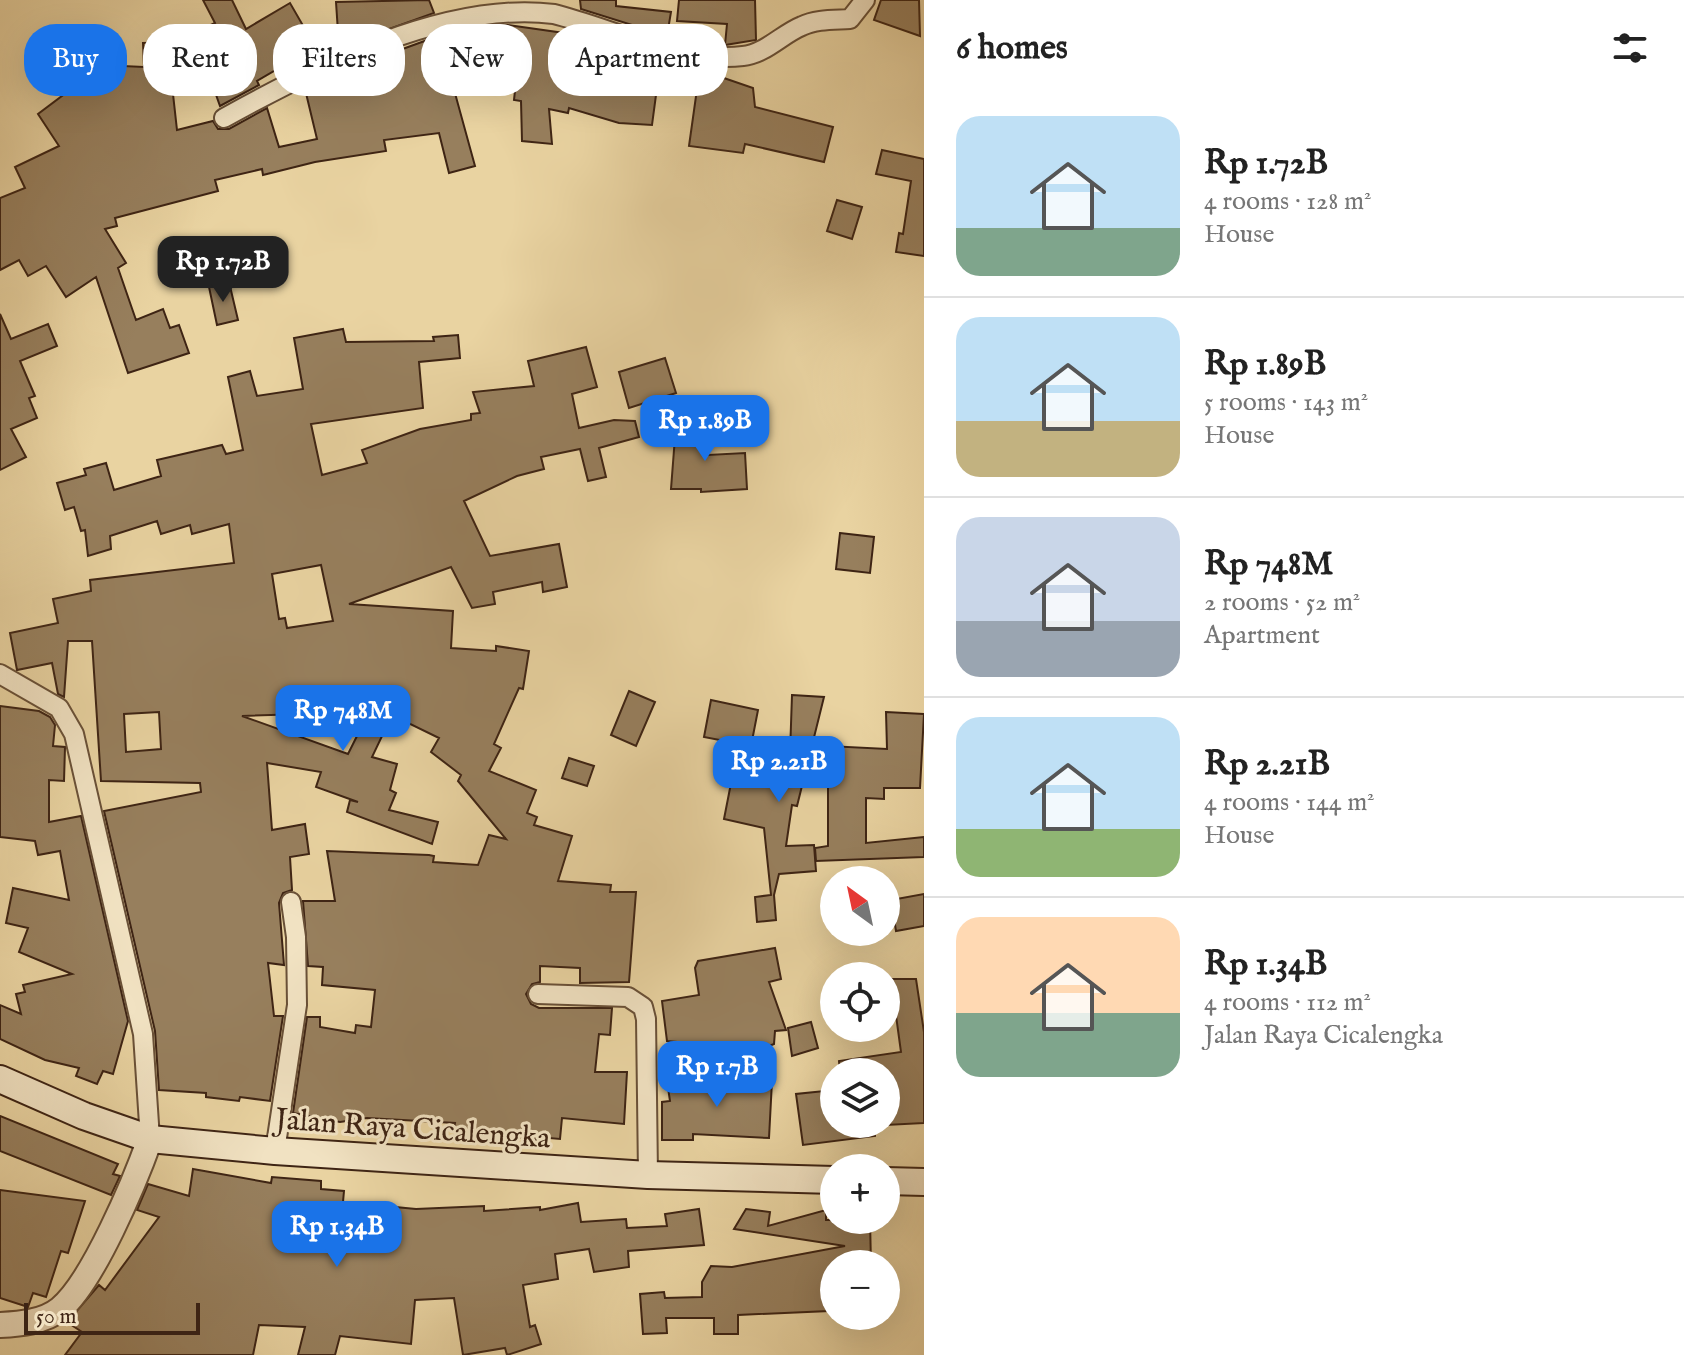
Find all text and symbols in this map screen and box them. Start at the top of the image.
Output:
chip: Buy [24,24,127,96]
chip: Rent [143,24,257,96]
chip: Filters [273,24,405,96]
chip: New [421,24,532,96]
chip: Apartment [548,24,728,96]
icon: filters [1608,26,1652,70]
text: 6 homes [956,27,1068,70]
text: Rp 1.72B [1204,142,1328,185]
icon: home [1020,148,1116,244]
text: 4 rooms · 128 m² [1204,185,1371,218]
text: House [1204,218,1274,251]
pin: Rp 1.72B [140,236,306,304]
text: Rp 1.72B [176,245,270,278]
text: Rp 1.89B [1204,343,1326,386]
icon: home [1020,349,1116,445]
text: 5 rooms · 143 m² [1204,386,1368,419]
pin: Rp 1.89B [622,395,788,463]
text: Rp 1.89B [658,404,752,437]
text: House [1204,419,1274,452]
text: Rp 748M [1204,543,1333,586]
icon: home [1020,549,1116,645]
text: 2 rooms · 52 m² [1204,586,1360,619]
text: Apartment [1204,619,1320,652]
pin: Rp 748M [269,685,417,753]
text: Rp 748M [294,694,392,727]
pin: Rp 2.21B [696,736,862,804]
text: Rp 2.21B [1204,743,1330,786]
text: Rp 2.21B [731,745,827,778]
icon: home [1020,749,1116,845]
text: 4 rooms · 144 m² [1204,786,1375,819]
text: House [1204,819,1274,852]
north arrow [820,866,900,946]
map controls [820,866,900,1330]
text: Rp 1.34B [1204,943,1327,986]
icon: home [1020,949,1116,1045]
button: locate [820,962,900,1042]
text: 4 rooms · 112 m² [1204,986,1371,1019]
text: Jalan Raya Cicalengka [1204,1019,1443,1052]
pin: Rp 1.7B [643,1041,791,1109]
text: Rp 1.7B [676,1050,758,1083]
button: layers [820,1058,900,1138]
street label: Jalan Raya Cicalengka [271,1101,552,1159]
button: + [820,1154,900,1234]
pin: Rp 1.34B [254,1201,420,1269]
text: Rp 1.34B [290,1210,384,1243]
button: − [820,1250,900,1330]
scale bar [24,1299,200,1335]
text: 50 m [36,1303,77,1331]

